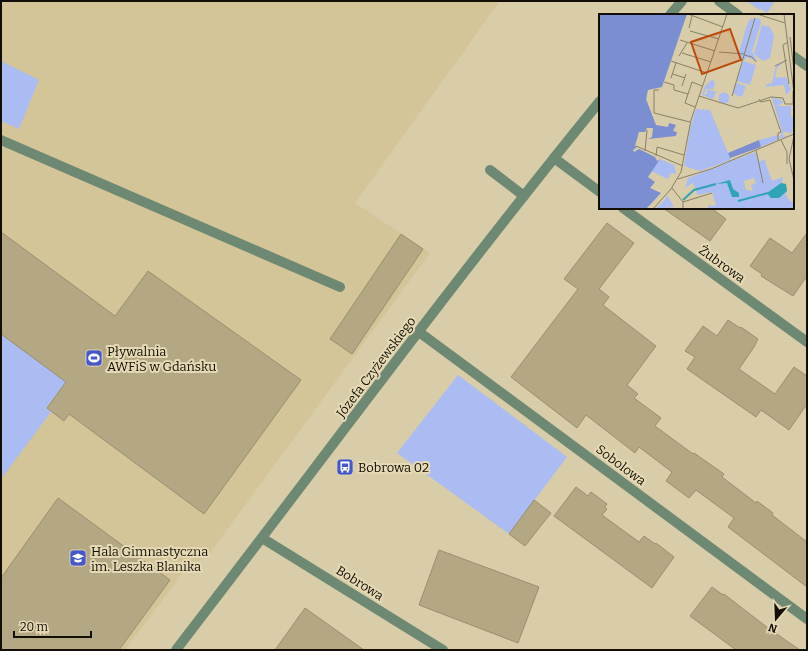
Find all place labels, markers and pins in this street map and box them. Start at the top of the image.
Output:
place label: Pływalnia AWFiS w Gdańsku [107,344,216,374]
sports icon: Pływalnia AWFiS w Gdańsku [84,348,104,368]
bus stop icon: Bobrowa 02 [335,457,355,477]
place label: Bobrowa 02 [358,460,429,475]
place label: Hala Gimnastyczna im. Leszka Blanika [91,544,208,574]
school or university icon: Hala Gimnastyczna im. Leszka Blanika [68,548,88,568]

